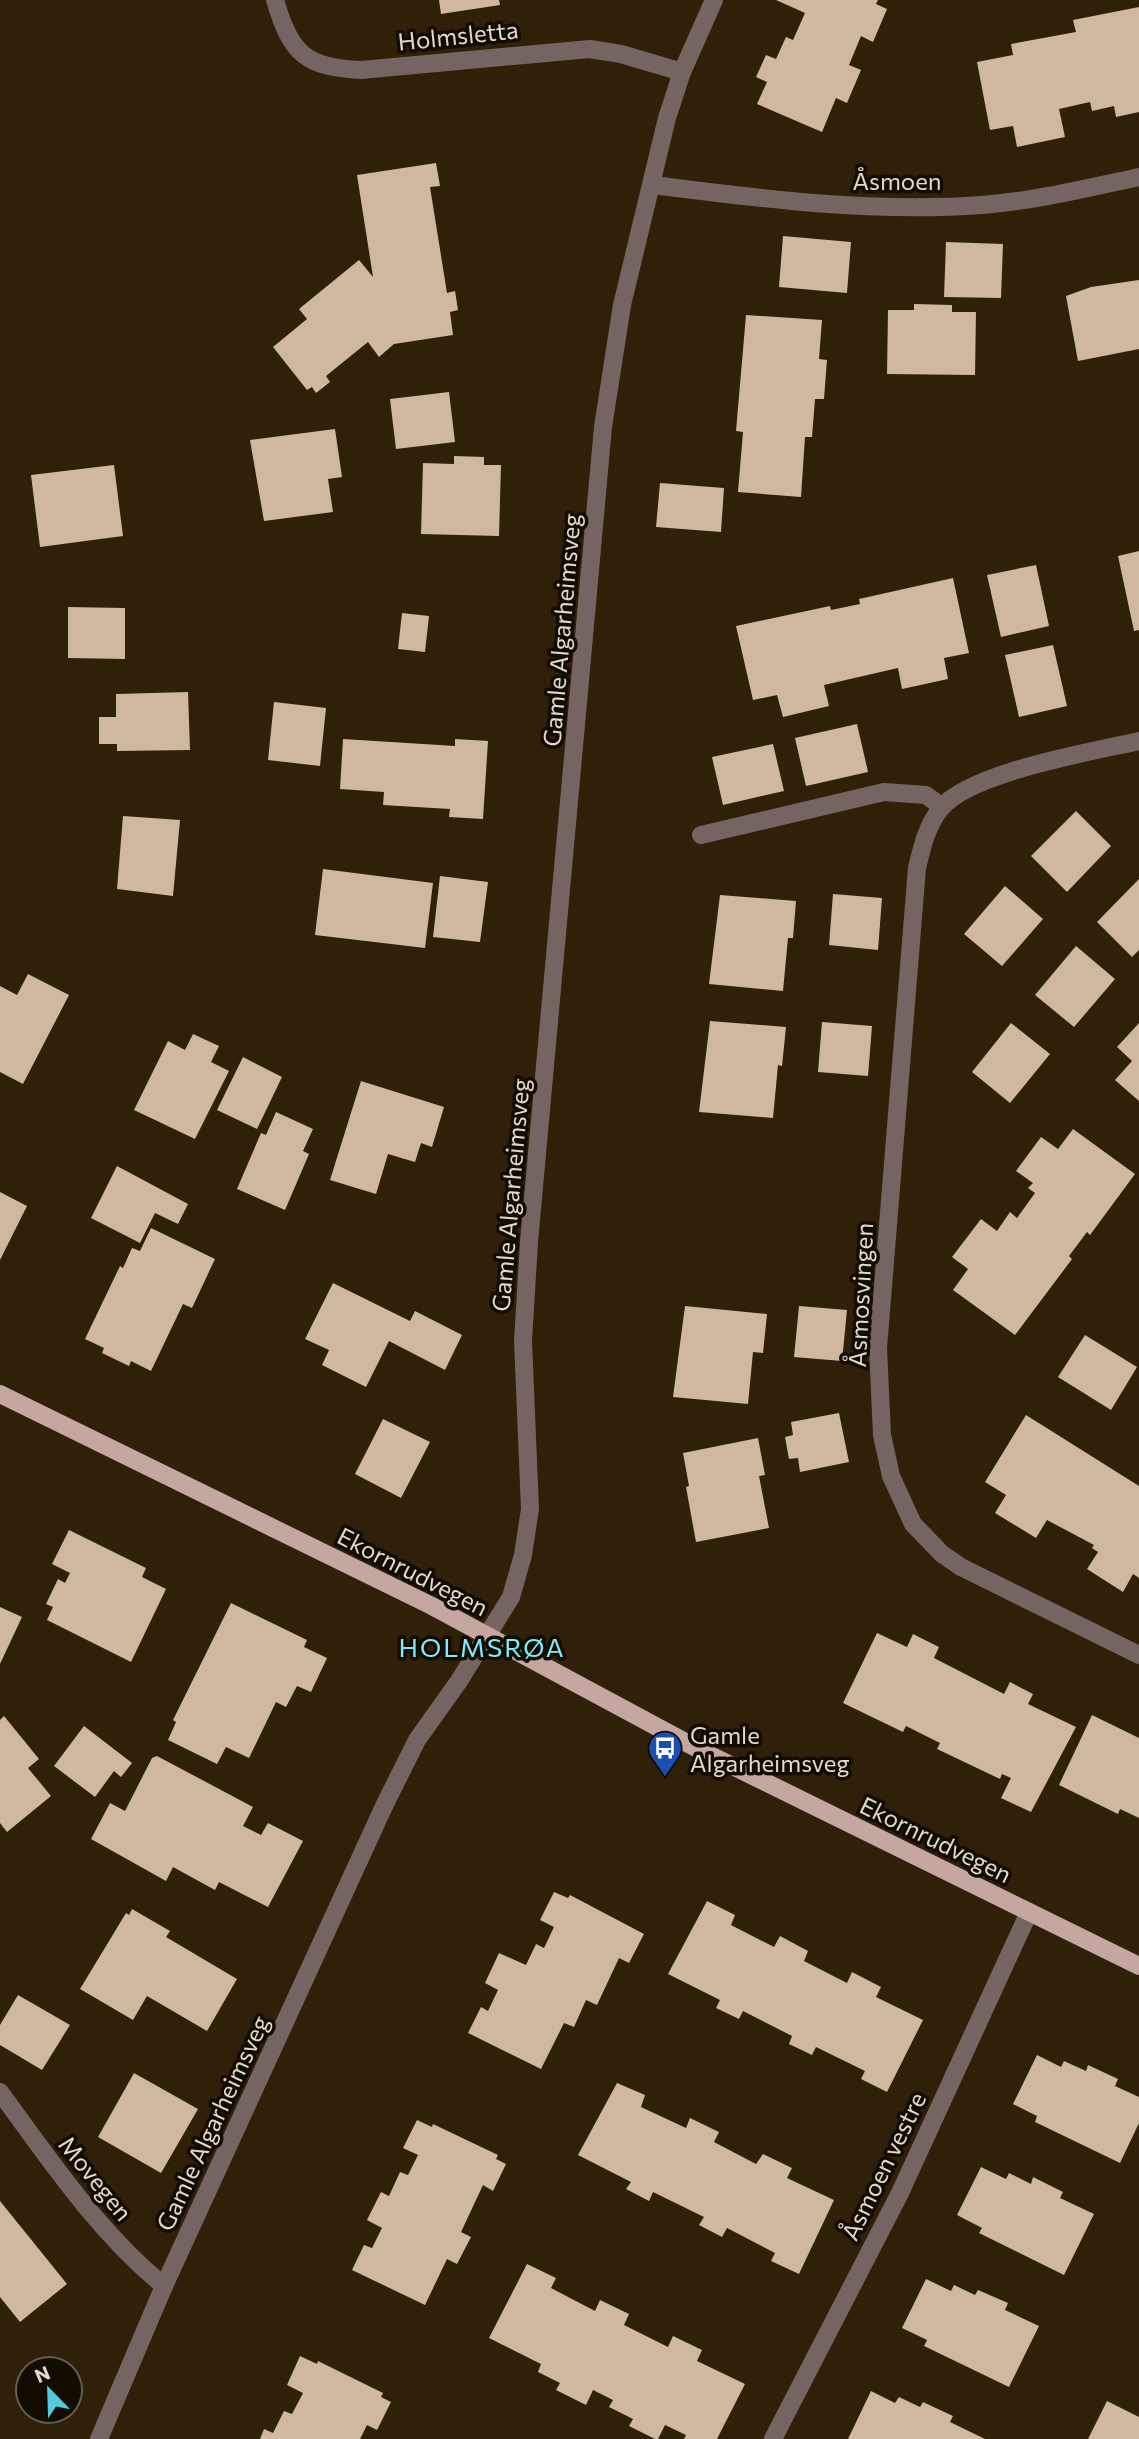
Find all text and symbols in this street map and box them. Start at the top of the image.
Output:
street label: Holmsletta [396,14,520,56]
street label: Åsmoen [852,166,942,195]
street label: Gamle Algarheimsveg [536,512,586,748]
street label: Gamle Algarheimsveg [485,1077,535,1313]
street label: Åsmosvingen [842,1222,878,1368]
street label: Ekornrudvegen [333,1521,493,1621]
district label: HOLMSRØA [398,1631,566,1662]
place label: Gamle Algarheimsveg [690,1720,849,1777]
bus stop icon: Gamle Algarheimsveg [646,1729,684,1778]
street label: Ekornrudvegen [856,1790,1016,1888]
street label: Gamle Algarheimsveg [149,2011,275,2235]
street label: Åsmoen vestre [835,2087,931,2245]
street label: Movegen [53,2130,139,2226]
north arrow [14,2355,84,2425]
text: N [31,2361,53,2387]

